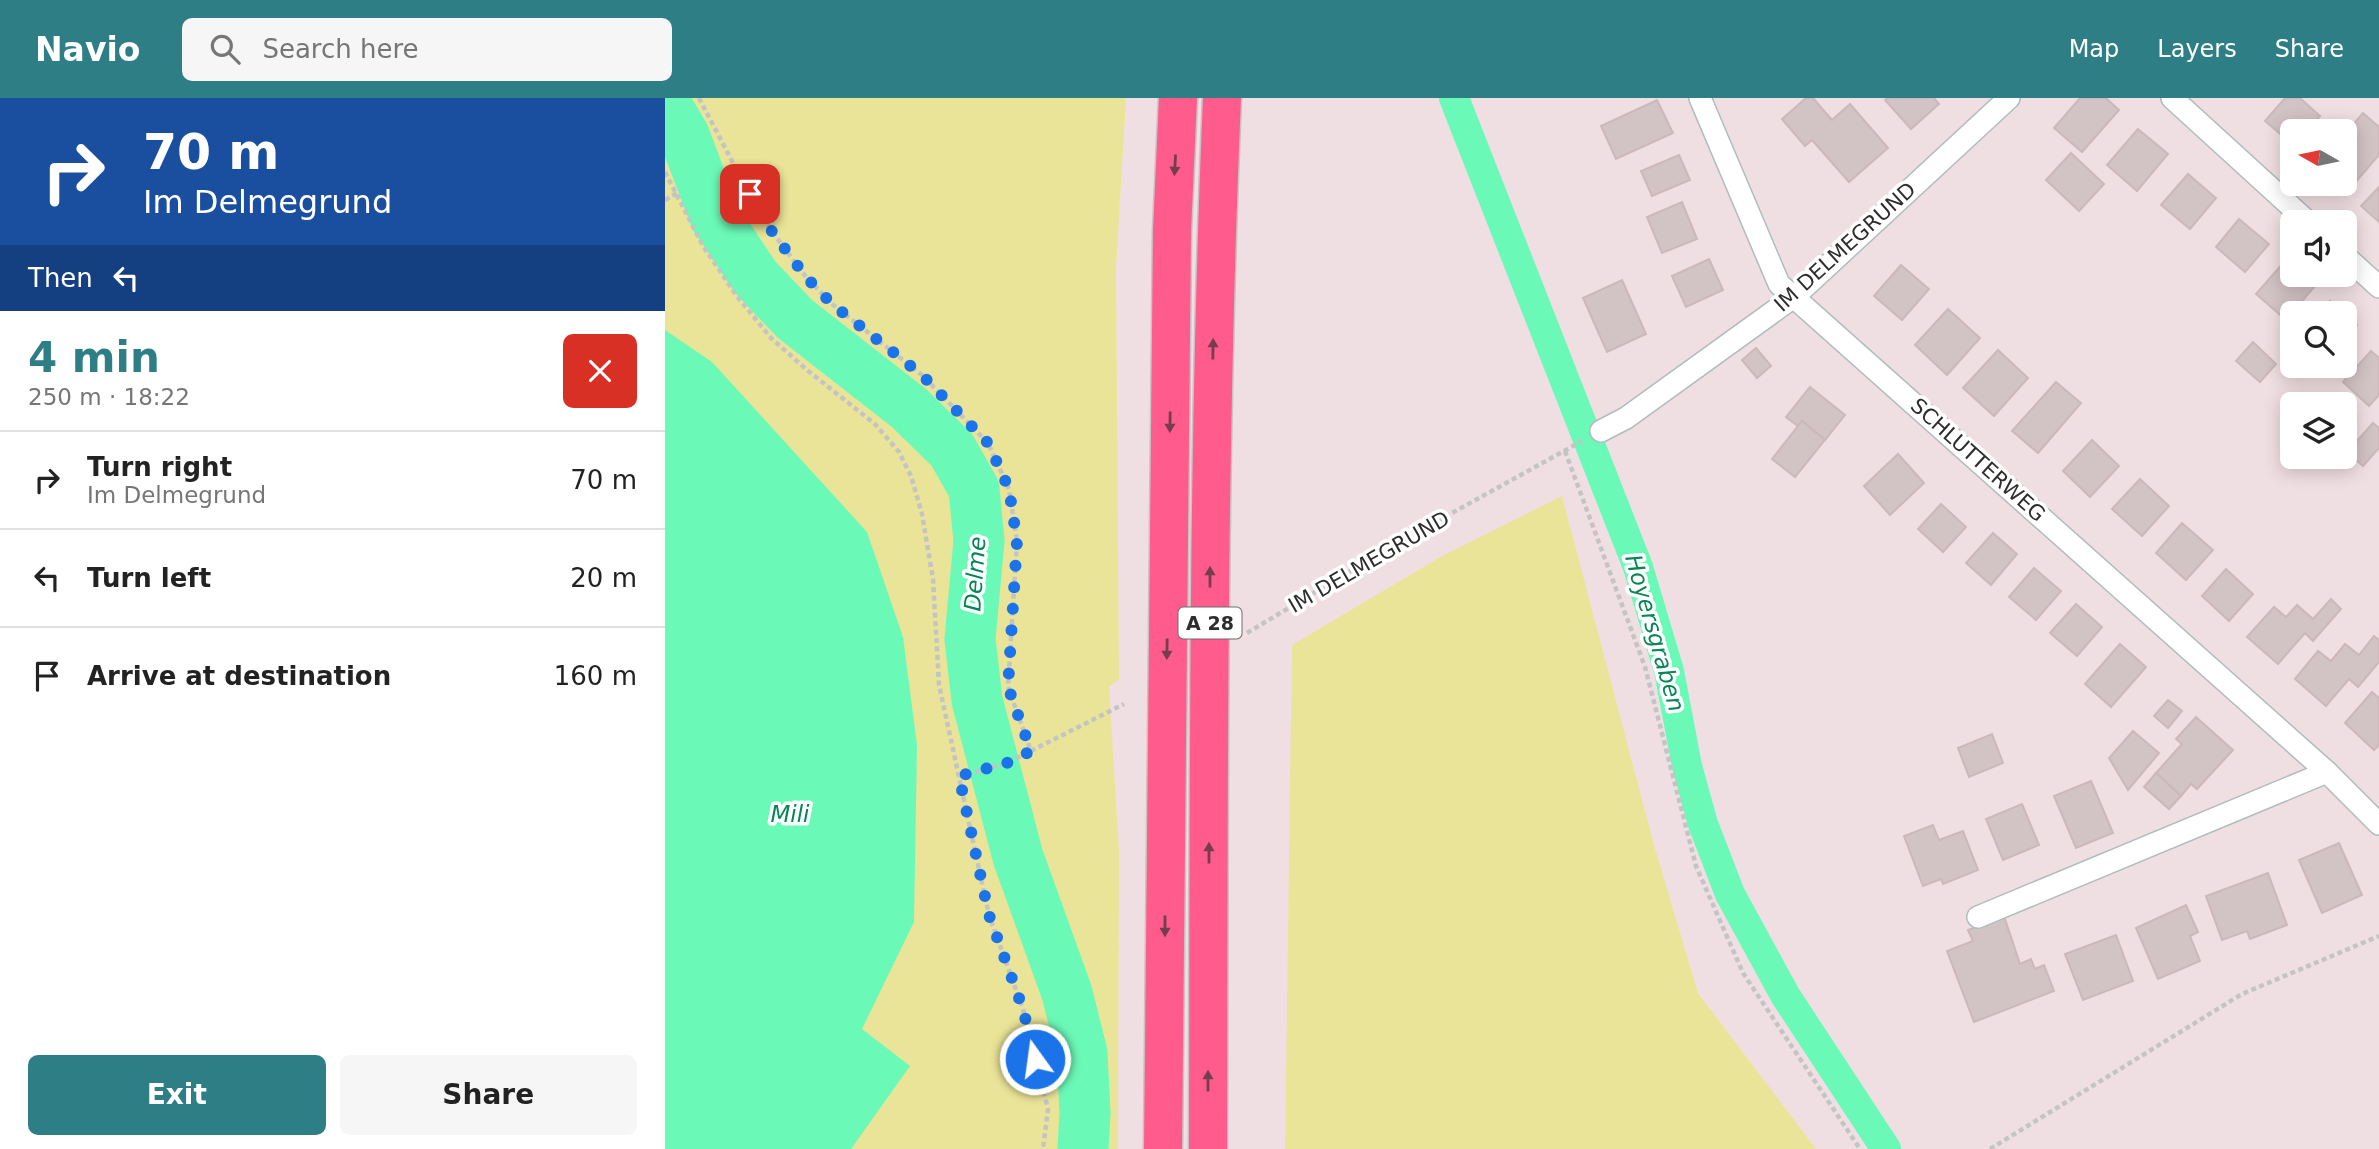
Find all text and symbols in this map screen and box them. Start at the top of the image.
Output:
search box [182,18,672,81]
text: Navio [35,30,140,69]
icon: search [206,30,244,68]
text: Search here [262,34,419,64]
text: Map [2069,35,2119,63]
text: Layers [2157,35,2237,63]
text: Share [2275,35,2344,63]
north arrow [2280,119,2357,196]
map controls [2280,119,2357,469]
text: 70 m [143,124,279,181]
icon: right [28,126,119,217]
one-way arrow [1169,154,1180,176]
pin [720,164,780,224]
icon: arrive [731,175,769,213]
street label: IM DELMEGRUND [1769,177,1921,317]
text: Im Delmegrund [143,183,392,221]
button: sound [2280,210,2357,287]
icon: left [107,259,145,297]
text: Then [28,263,93,293]
button: search [2280,301,2357,378]
text: 4 min [28,333,160,382]
button: close [563,334,637,408]
one-way arrow [1207,338,1219,360]
text: 250 m · 18:22 [28,384,190,410]
button: layers [2280,392,2357,469]
street label: SCHLUTTERWEG [1906,393,2050,527]
one-way arrow [1164,411,1176,433]
text: Turn right [87,452,232,482]
icon: right [28,461,66,499]
text: 70 m [570,465,637,495]
text: Im Delmegrund [87,482,266,508]
street label: IM DELMEGRUND [1284,506,1454,618]
water label: Delme [959,536,991,612]
water label: Hoyersgraben [1620,552,1690,714]
icon: left [28,559,66,597]
text: Turn left [87,563,211,593]
text: 20 m [570,563,637,593]
one-way arrow [1204,566,1216,588]
road number: A 28 [1179,608,1241,638]
one-way arrow [1161,639,1173,661]
icon: arrive [28,657,66,695]
text: Arrive at destination [87,661,391,691]
text: 160 m [554,661,637,691]
water label: Mili [770,801,810,827]
one-way arrow [1203,842,1215,864]
one-way arrow [1159,915,1170,937]
position arrow [998,1022,1072,1096]
button: Exit [28,1055,326,1135]
button: Share [340,1055,637,1135]
one-way arrow [1202,1070,1214,1092]

